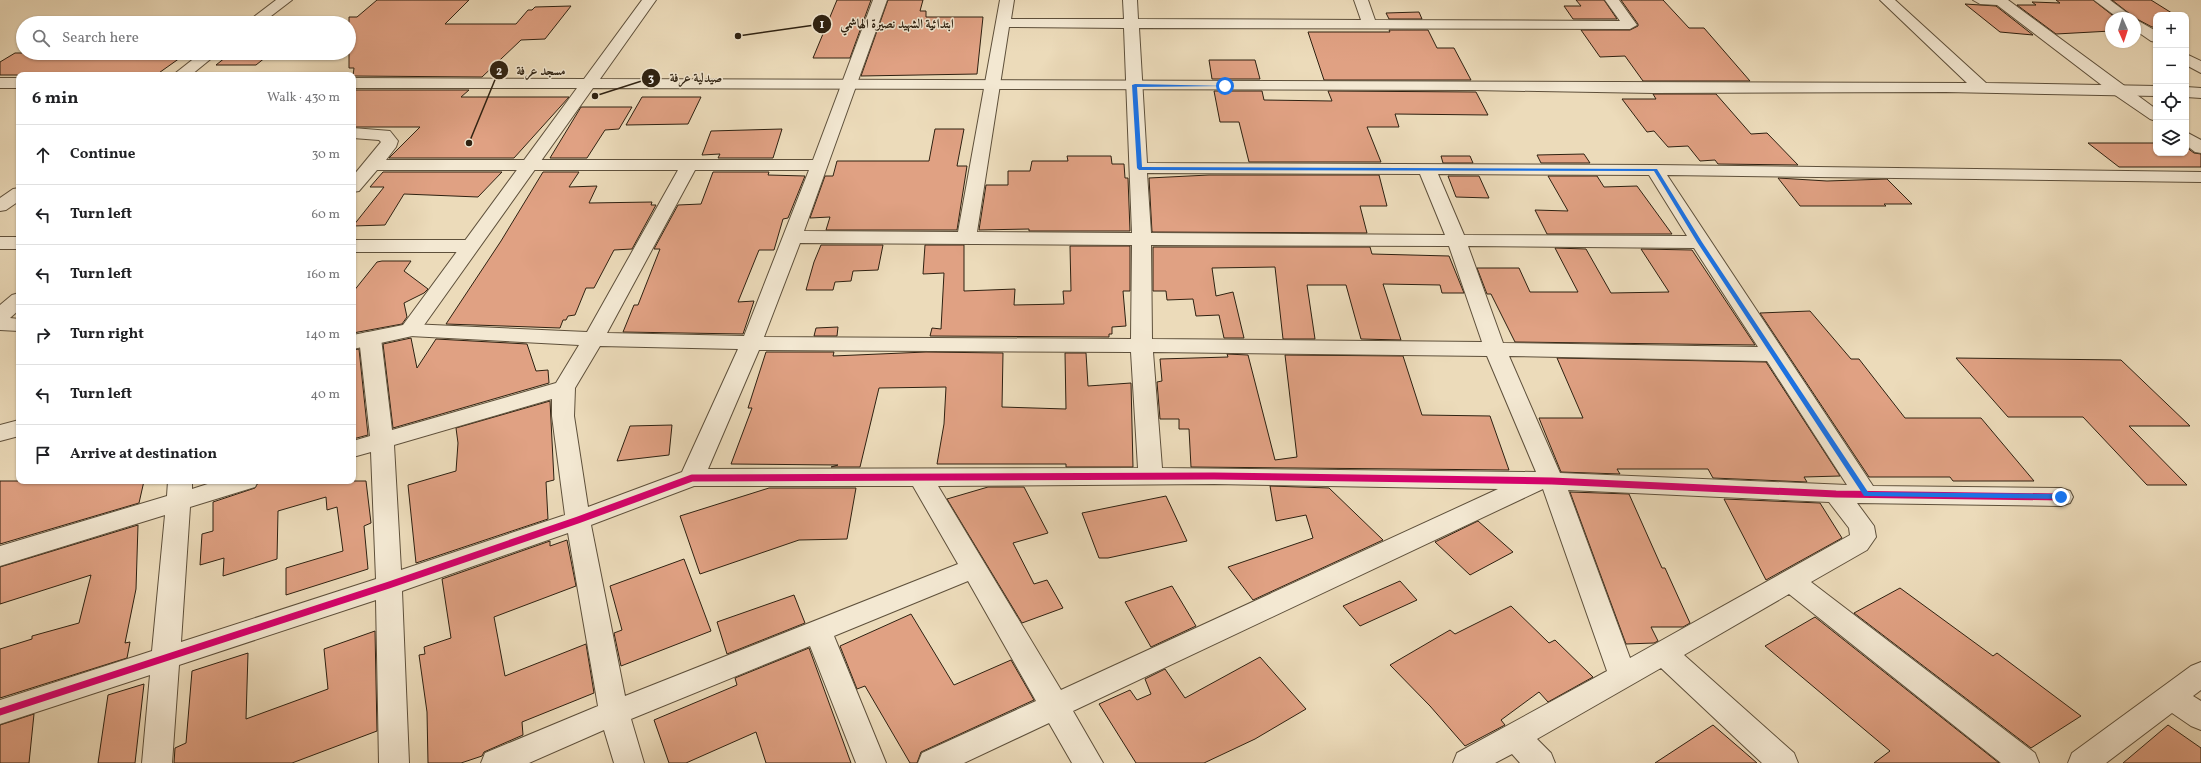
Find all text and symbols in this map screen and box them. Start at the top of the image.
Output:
callout: ابتدائية الشهيد نصيرة الهاشمي [812,11,962,36]
north arrow [2105,12,2141,48]
map controls [2153,12,2189,156]
button: + [2153,12,2189,48]
search box [16,16,356,60]
text: ابتدائية الشهيد نصيرة الهاشمي [840,16,954,36]
text: 1 [820,17,825,33]
icon: search [30,27,52,49]
text: Search here [62,28,139,49]
button: − [2153,48,2189,84]
callout: مسجد عرفة [489,58,574,83]
text: مسجد عرفة [516,63,566,81]
text: 2 [496,64,502,80]
callout: صيدلية عرفة [641,65,730,90]
text: صيدلية عرفة [670,70,722,88]
text: 3 [648,71,654,87]
route start [1216,77,1234,95]
button: locate [2153,84,2189,120]
text: 6 min [32,87,78,110]
text: Walk · 430 m [267,89,340,107]
button: layers [2153,120,2189,156]
icon: ahead [32,144,54,166]
text: Continue [70,144,135,165]
text: 30 m [312,146,340,164]
icon: left [32,204,54,226]
text: Turn left [70,204,132,225]
text: 60 m [312,206,340,224]
icon: left [32,264,54,286]
text: Turn left [70,264,132,285]
text: 160 m [306,266,340,284]
icon: right [32,324,54,346]
text: Turn right [70,324,144,345]
text: 140 m [306,326,340,344]
icon: left [32,384,54,406]
text: Turn left [70,384,132,405]
text: 40 m [311,386,340,404]
icon: arrive [32,444,54,466]
text: Arrive at destination [70,444,217,465]
route end [2052,488,2070,506]

